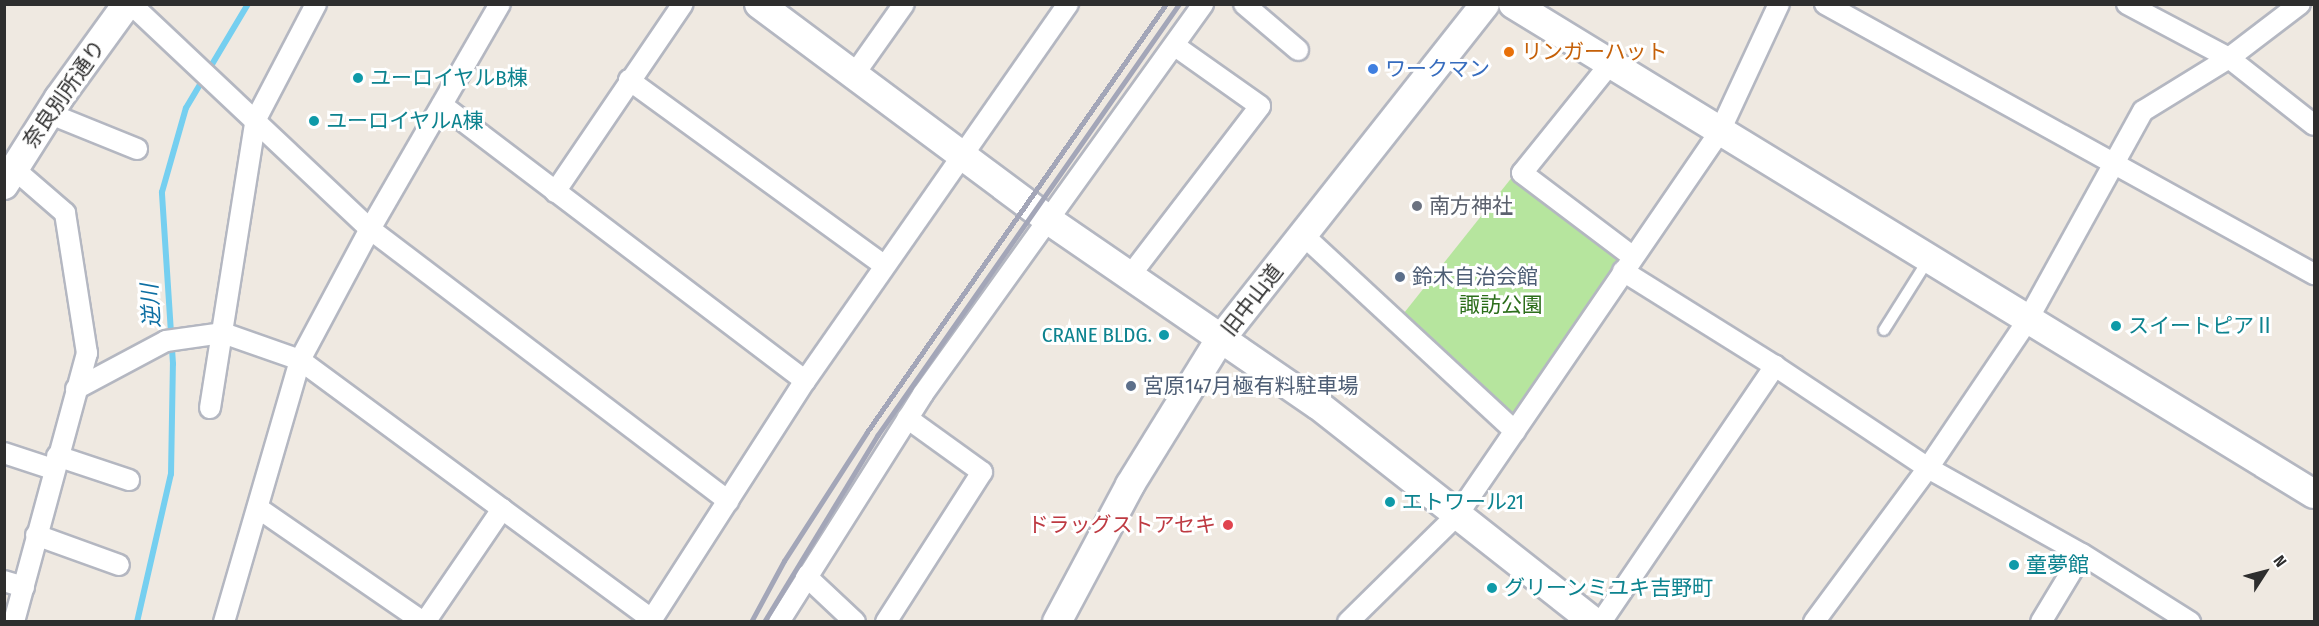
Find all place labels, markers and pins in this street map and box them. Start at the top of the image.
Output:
place label: リンガーハット [1521,39,1668,65]
marker: リンガーハット [1502,45,1516,59]
place label: ワークマン [1385,56,1490,82]
marker: ワークマン [1366,62,1380,76]
place label: ユーロイヤルB棟 [370,65,528,91]
marker: ユーロイヤルB棟 [351,71,365,85]
place label: ユーロイヤルA棟 [326,108,484,134]
marker: ユーロイヤルA棟 [307,114,321,128]
place label: 南方神社 [1429,193,1513,219]
marker: 南方神社 [1410,199,1424,213]
place label: 鈴木自治会館 [1412,264,1538,290]
marker: 鈴木自治会館 [1393,270,1407,284]
place label: スイートピアⅡ [2128,313,2275,339]
marker: スイートピアⅡ [2109,319,2123,333]
place label: CRANE BLDG. [1042,322,1152,348]
marker: CRANE BLDG. [1157,328,1171,342]
place label: 宮原147月極有料駐車場 [1143,373,1358,399]
marker: 宮原147月極有料駐車場 [1124,379,1138,393]
place label: エトワール21 [1402,489,1524,515]
marker: エトワール21 [1383,495,1397,509]
place label: ドラッグストアセキ [1027,512,1216,538]
marker: ドラッグストアセキ [1221,518,1235,532]
place label: 童夢館 [2026,552,2089,578]
marker: 童夢館 [2007,558,2021,572]
place label: グリーンミユキ吉野町 [1504,575,1714,601]
marker: グリーンミユキ吉野町 [1485,581,1499,595]

